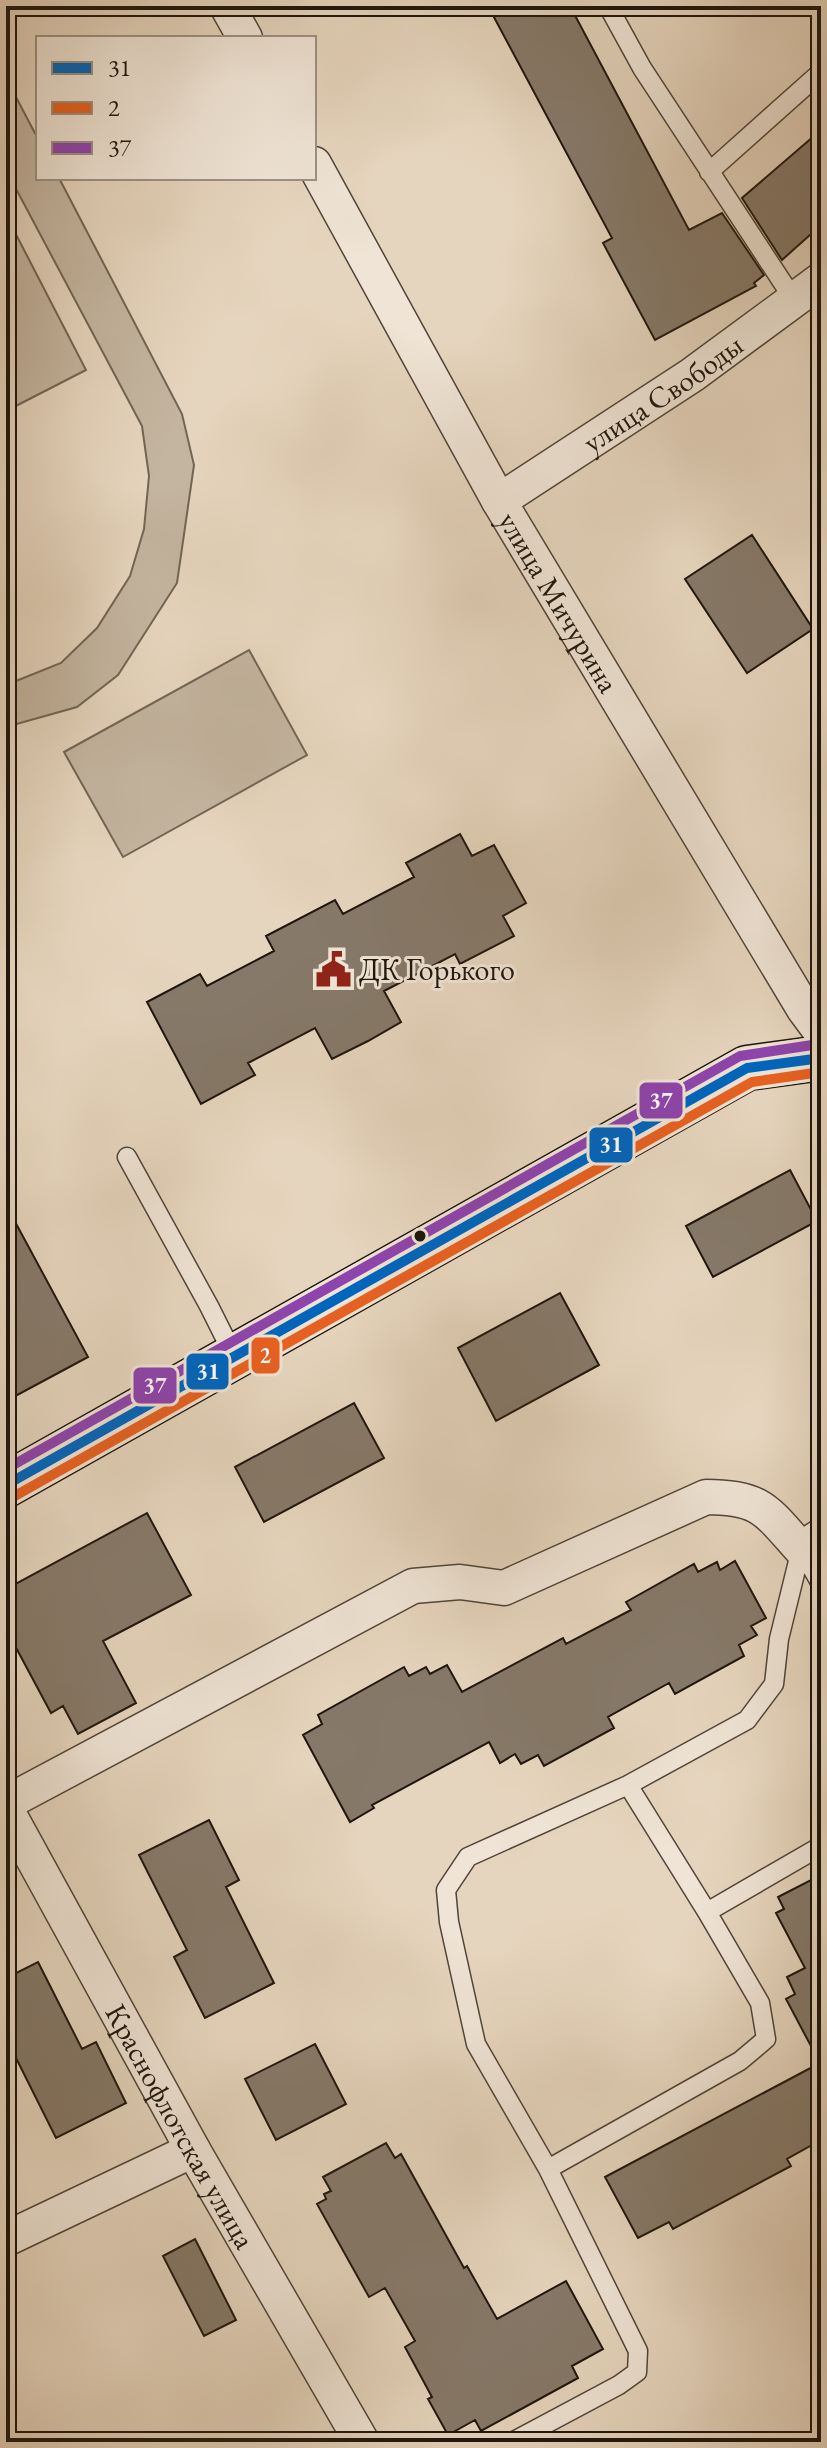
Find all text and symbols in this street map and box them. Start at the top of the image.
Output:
legend [36,36,316,180]
text: 31 [108,52,131,83]
text: 2 [108,92,120,123]
text: 37 [108,132,132,163]
street label: улица Свободы [575,325,750,461]
street label: улица Мичурина [490,504,629,700]
public building icon: ДК Горького [314,950,352,988]
place label: ДК Горького [359,950,515,989]
line badge: 37 [638,1081,684,1120]
text: 37 [649,1086,673,1115]
line badge: 31 [588,1126,634,1164]
text: 31 [599,1130,623,1159]
unlabelled marker [412,1228,428,1244]
line badge: 2 [250,1336,281,1375]
text: 2 [259,1341,271,1370]
line badge: 31 [185,1352,230,1391]
text: 31 [196,1357,220,1386]
line badge: 37 [132,1366,178,1405]
text: 37 [143,1371,167,1400]
street label: Краснофлотская улица [97,1997,265,2255]

